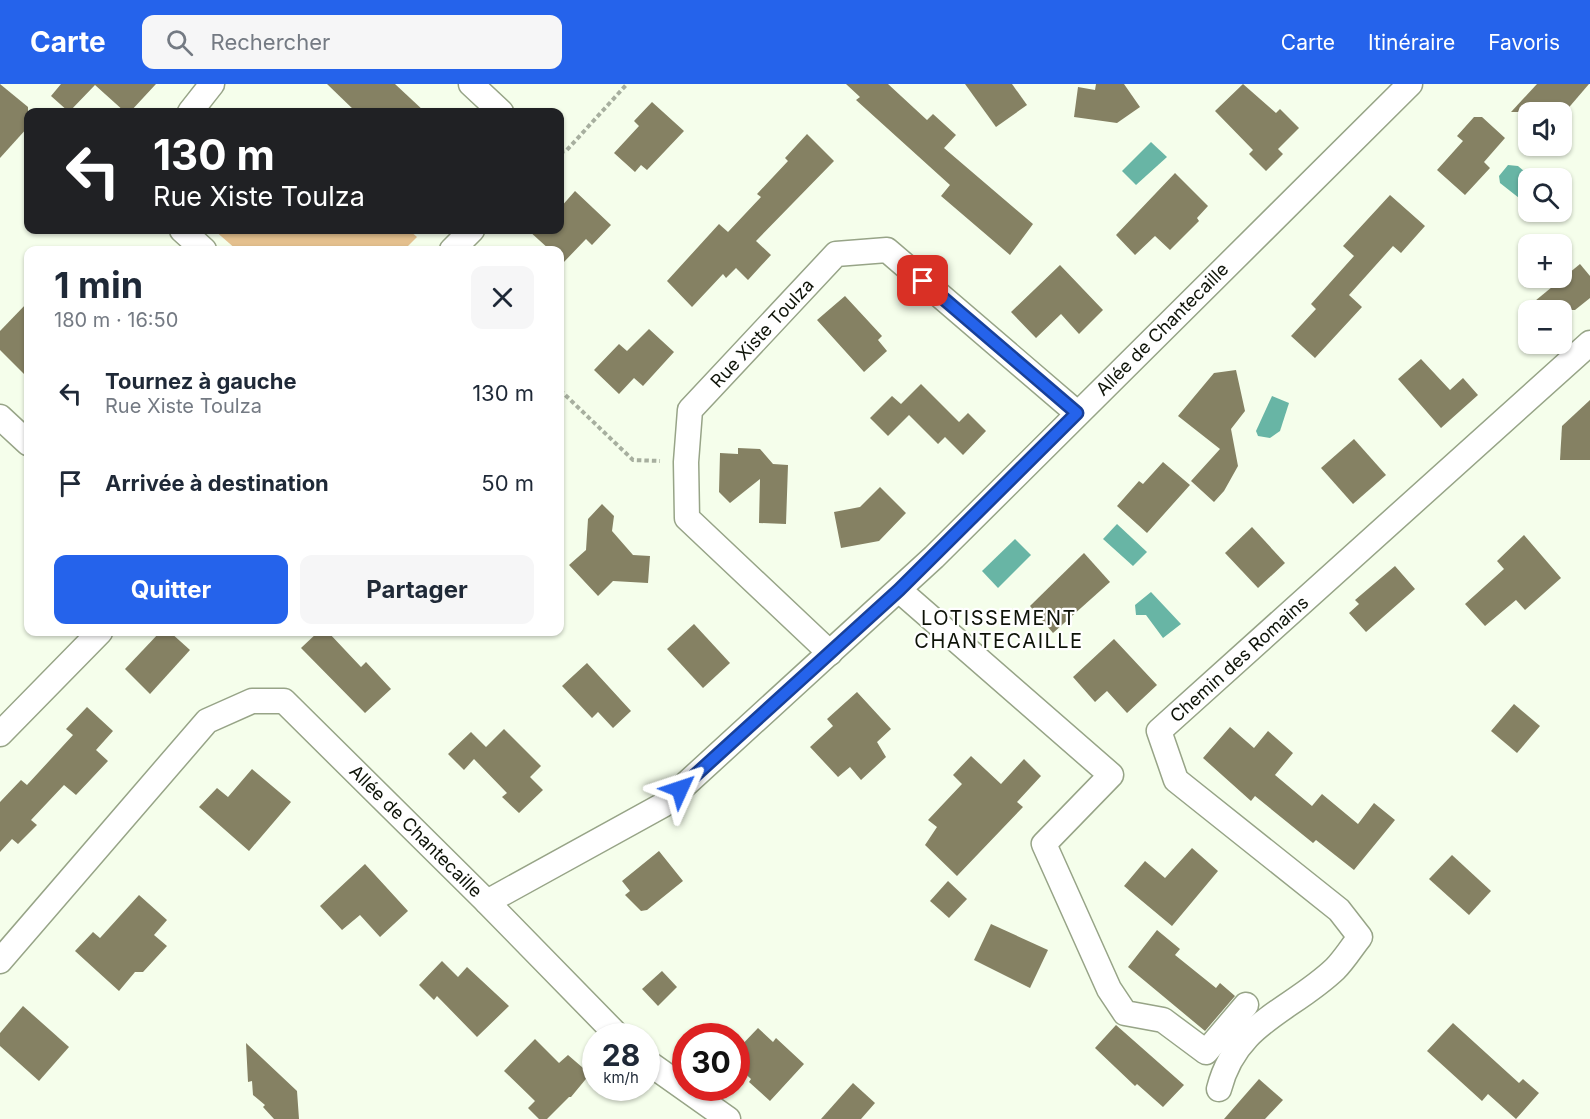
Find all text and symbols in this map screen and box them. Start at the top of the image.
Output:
search box [142,15,562,69]
text: Carte [30,25,106,59]
icon: search [163,26,196,59]
text: Rechercher [211,29,330,55]
text: Carte [1281,30,1335,55]
text: Itinéraire [1368,30,1455,55]
text: Favoris [1488,30,1560,55]
map controls [1518,102,1572,354]
button: sound [1518,102,1572,156]
text: 130 m [153,129,275,180]
icon: left [54,132,132,210]
button: search [1518,168,1572,222]
text: Rue Xiste Toulza [153,180,365,213]
button: + [1518,234,1572,288]
pin [897,255,948,306]
street label: Allée de Chantecaille [1091,258,1233,400]
text: 1 min [54,263,143,307]
icon: arrive [906,264,939,297]
button: close [471,266,534,329]
street label: Rue Xiste Toulza [706,274,818,392]
button: − [1518,300,1572,354]
text: 180 m · 16:50 [54,308,178,332]
text: Tournez à gauche [105,368,297,394]
icon: left [54,377,87,410]
text: 130 m [472,380,534,406]
text: Rue Xiste Toulza [105,394,262,418]
icon: arrive [54,467,87,500]
text: Arrivée à destination [105,470,329,496]
text: 50 m [481,470,534,496]
button: Quitter [54,555,288,624]
button: Partager [300,555,534,624]
street label: Chemin des Romains [1166,591,1312,727]
district label: LOTISSEMENT CHANTECAILLE [914,606,1084,653]
position arrow [648,757,712,821]
street label: Allée de Chantecaille [345,760,487,902]
speed limit sign: 30 [672,1023,750,1101]
text: 28 [602,1037,640,1073]
text: km/h [603,1068,639,1087]

